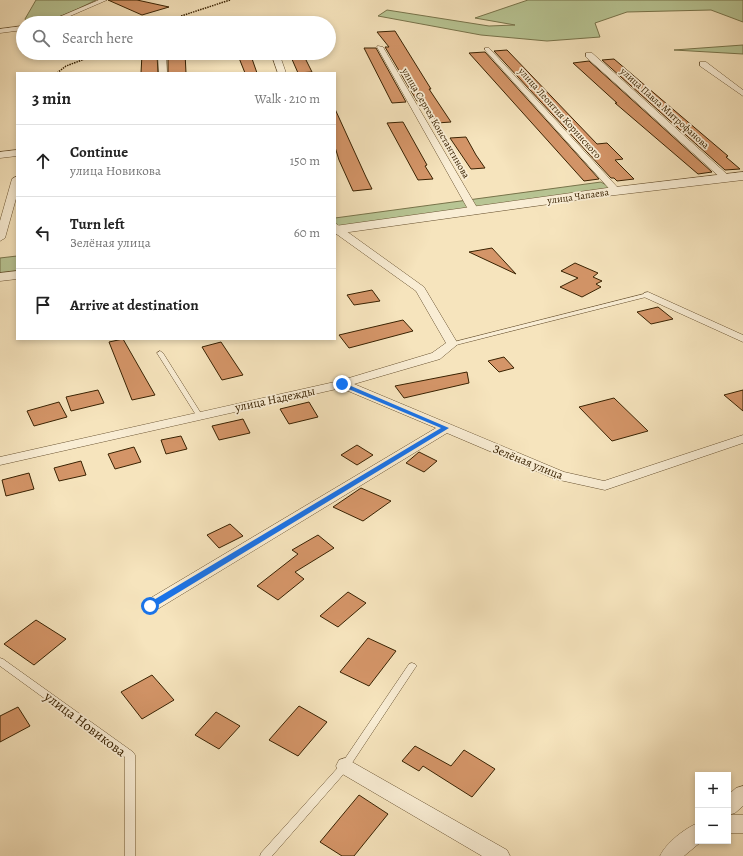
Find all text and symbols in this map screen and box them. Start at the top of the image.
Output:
search box [16,16,336,60]
icon: search [30,27,52,49]
text: Search here [62,28,133,48]
street label: улица Леонтия Коринского [514,64,604,162]
street label: улица Павла Митрофанова [616,64,712,152]
street label: улица Сергея Константинова [398,65,473,181]
text: 3 min [32,87,71,110]
text: Walk · 210 m [255,90,320,107]
text: Continue [70,142,128,162]
icon: ahead [32,150,54,172]
text: 150 m [290,152,320,169]
text: улица Новикова [70,162,161,179]
street label: улица Чапаева [545,185,610,207]
text: Turn left [70,214,125,234]
icon: left [32,222,54,244]
text: 60 m [294,224,320,241]
text: Зелёная улица [70,234,151,251]
icon: arrive [32,294,54,316]
text: Arrive at destination [70,295,199,315]
route end [333,375,351,393]
street label: улица Надежды [233,383,316,415]
street label: Зелёная улица [490,441,566,484]
route start [141,597,159,615]
street label: улица Новикова [39,686,130,761]
map controls [695,772,731,844]
button: + [695,772,731,808]
button: − [695,808,731,844]

